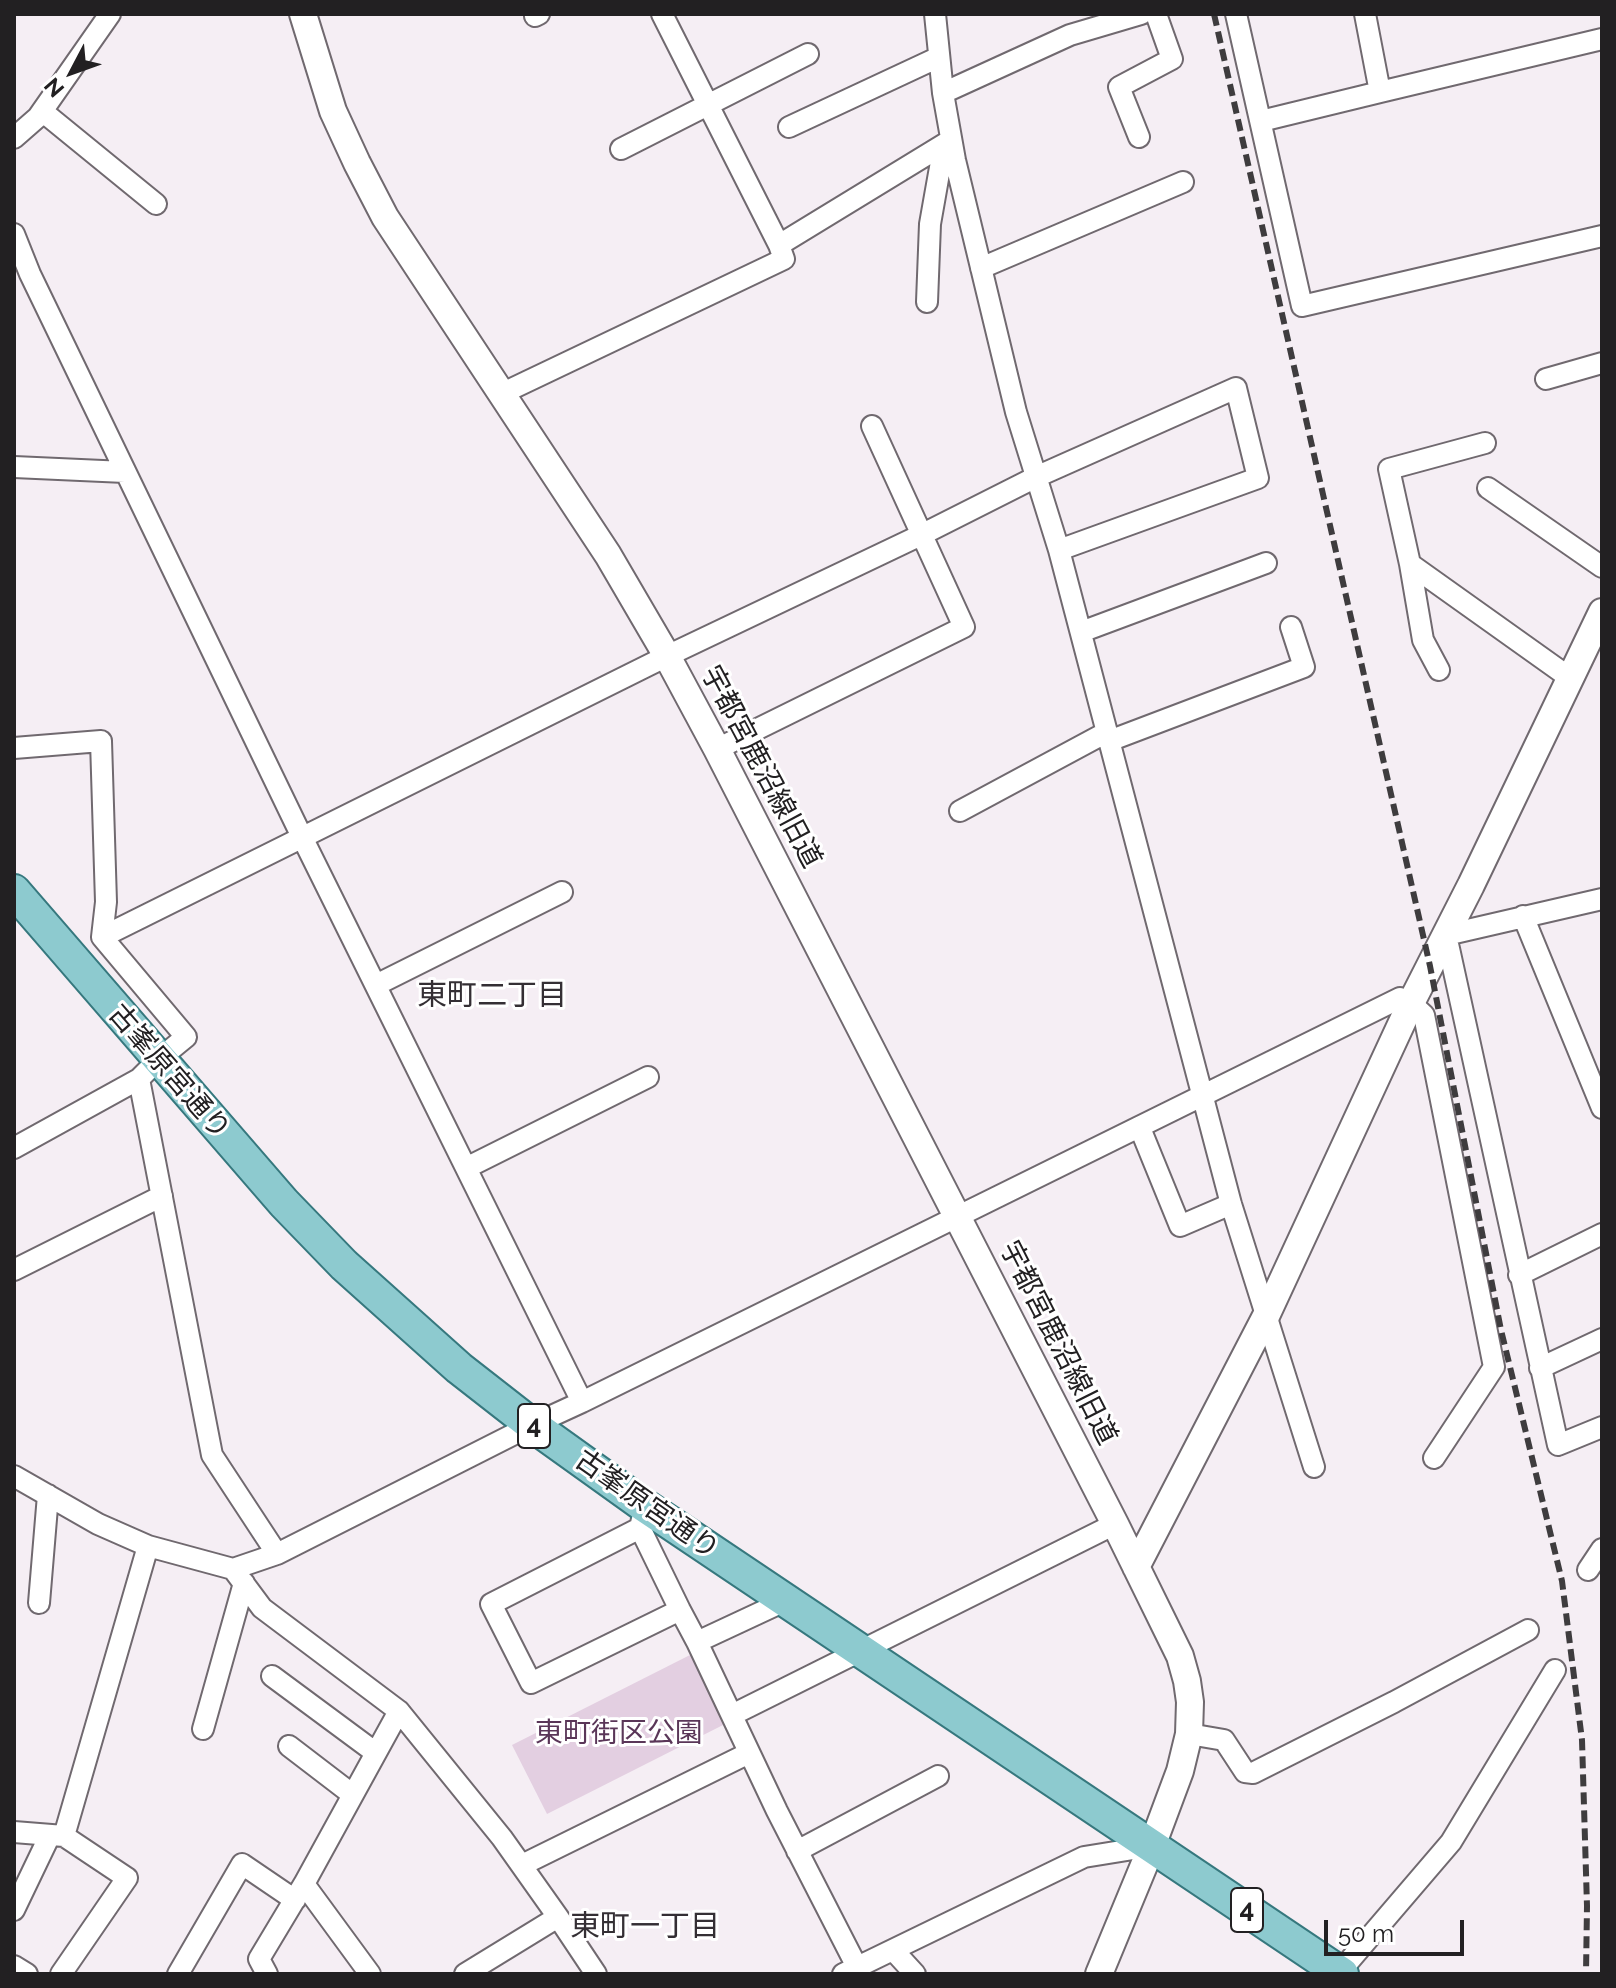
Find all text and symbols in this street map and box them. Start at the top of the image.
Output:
north arrow [32,32,112,112]
text: N [39,73,69,103]
street label: 宇都宮鹿沼線旧道 [694,660,828,874]
district label: 東町二丁目 [417,978,567,1014]
street label: 古峯原宮通り [101,998,237,1146]
street label: 宇都宮鹿沼線旧道 [992,1236,1124,1450]
road number: 4 [518,1404,550,1448]
street label: 古峯原宮通り [569,1443,725,1567]
park label: 東町街区公園 [535,1717,703,1751]
road number: 4 [1231,1888,1263,1932]
scale bar [1328,1904,1468,1954]
district label: 東町一丁目 [570,1909,720,1945]
text: 50 m [1338,1919,1394,1948]

